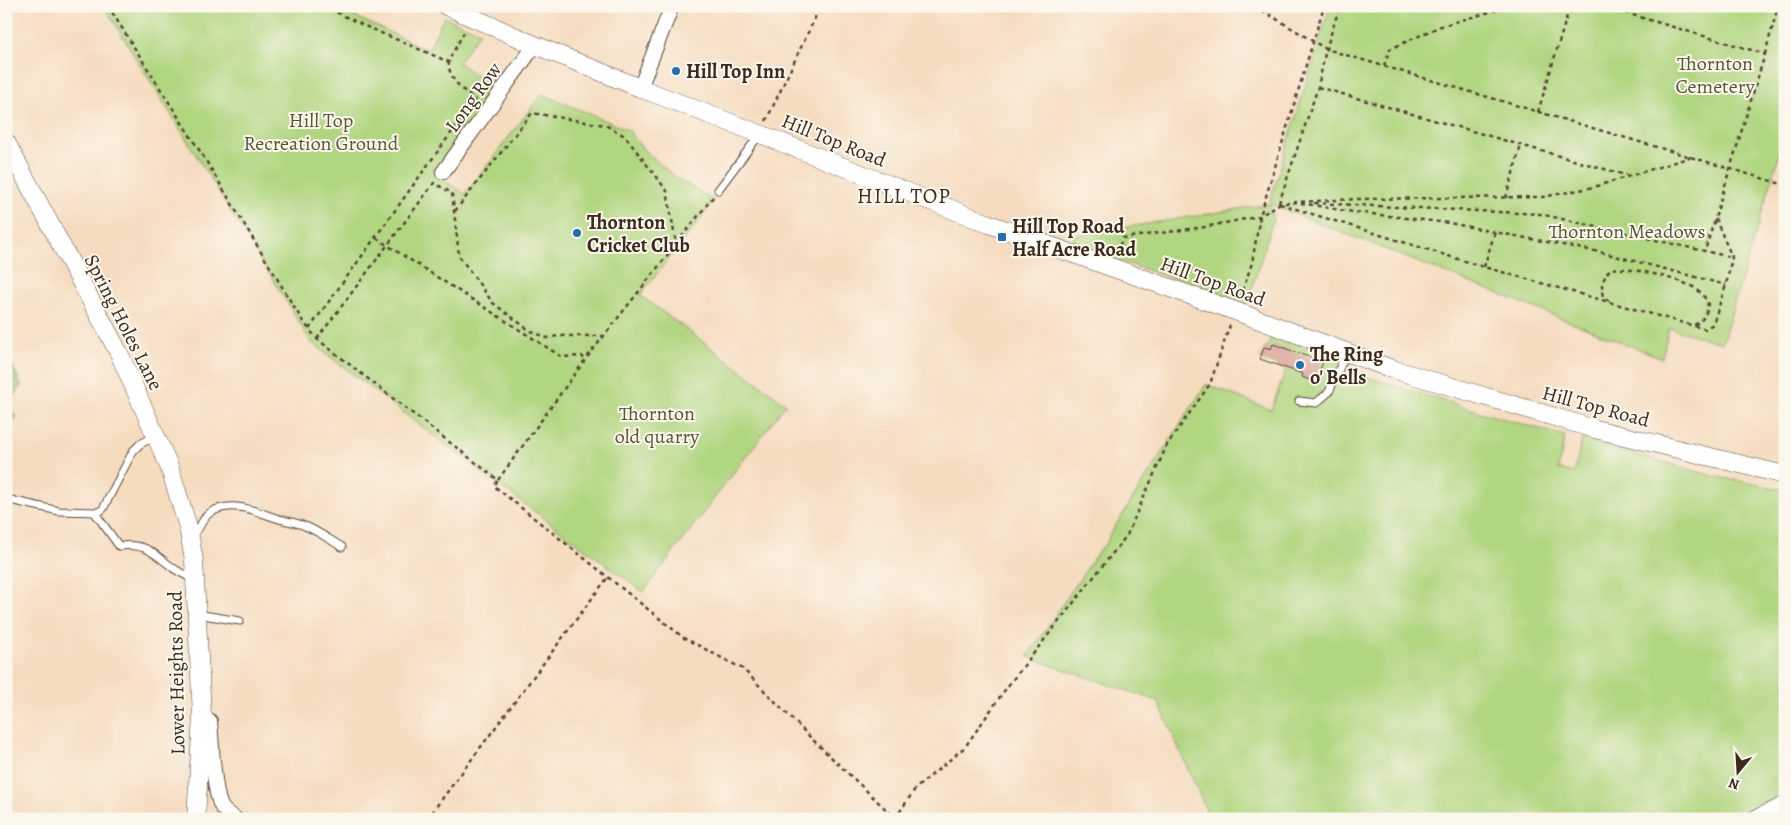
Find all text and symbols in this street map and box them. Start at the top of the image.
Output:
park label: Thornton Cemetery [1675,50,1756,100]
street label: Long Row [439,56,508,138]
place label: Hill Top Inn [686,58,785,85]
marker: Hill Top Inn [670,65,682,77]
park label: Hill Top Recreation Ground [244,107,399,157]
street label: Hill Top Road [778,107,890,174]
district label: HILL TOP [857,182,951,210]
place label: Thornton Cricket Club [587,209,690,259]
place label: Hill Top Road Half Acre Road [1012,213,1137,263]
park label: Thornton Meadows [1548,218,1706,245]
marker: Thornton Cricket Club [571,227,583,239]
marker: Hill Top Road Half Acre Road [996,231,1008,243]
street label: Spring Holes Lane [78,250,169,395]
street label: Hill Top Road [1156,250,1269,313]
place label: The Ring o' Bells [1310,341,1384,391]
marker: The Ring o' Bells [1294,359,1306,371]
street label: Hill Top Road [1539,379,1653,434]
park label: Thornton old quarry [615,400,700,450]
street label: Lower Heights Road [162,590,191,755]
north arrow [1714,748,1764,798]
text: N [1726,773,1742,794]

